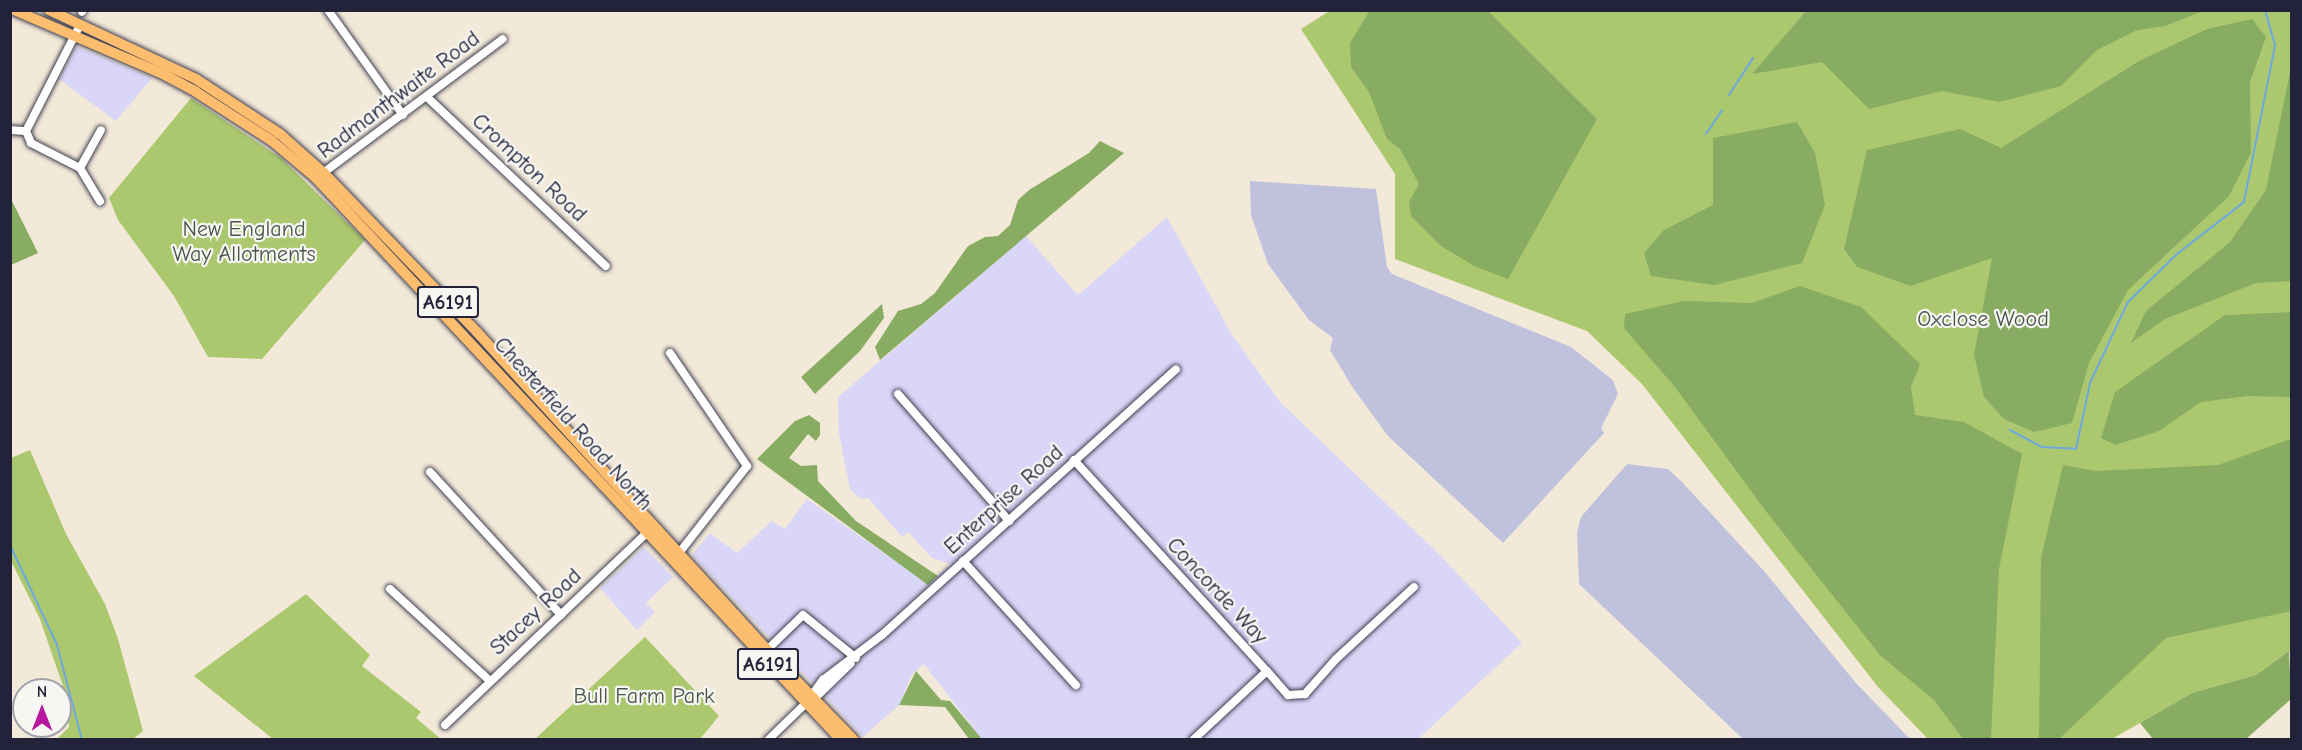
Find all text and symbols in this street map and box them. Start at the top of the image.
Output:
street label: Radmanthwaite Road [313,25,485,165]
street label: Crompton Road [466,108,592,228]
park label: New England Way Allotments [172,216,316,268]
road number: A6191 [416,284,480,320]
park label: Oxclose Wood [1917,307,2049,333]
street label: Chesterfield Road North [488,332,658,516]
street label: Enterprise Road [939,440,1069,560]
street label: Concorde Way [1161,532,1273,650]
street label: Stacey Road [485,563,587,661]
road number: A6191 [736,646,800,682]
north arrow [12,678,72,738]
text: N [37,683,47,701]
park label: Bull Farm Park [573,684,715,710]

